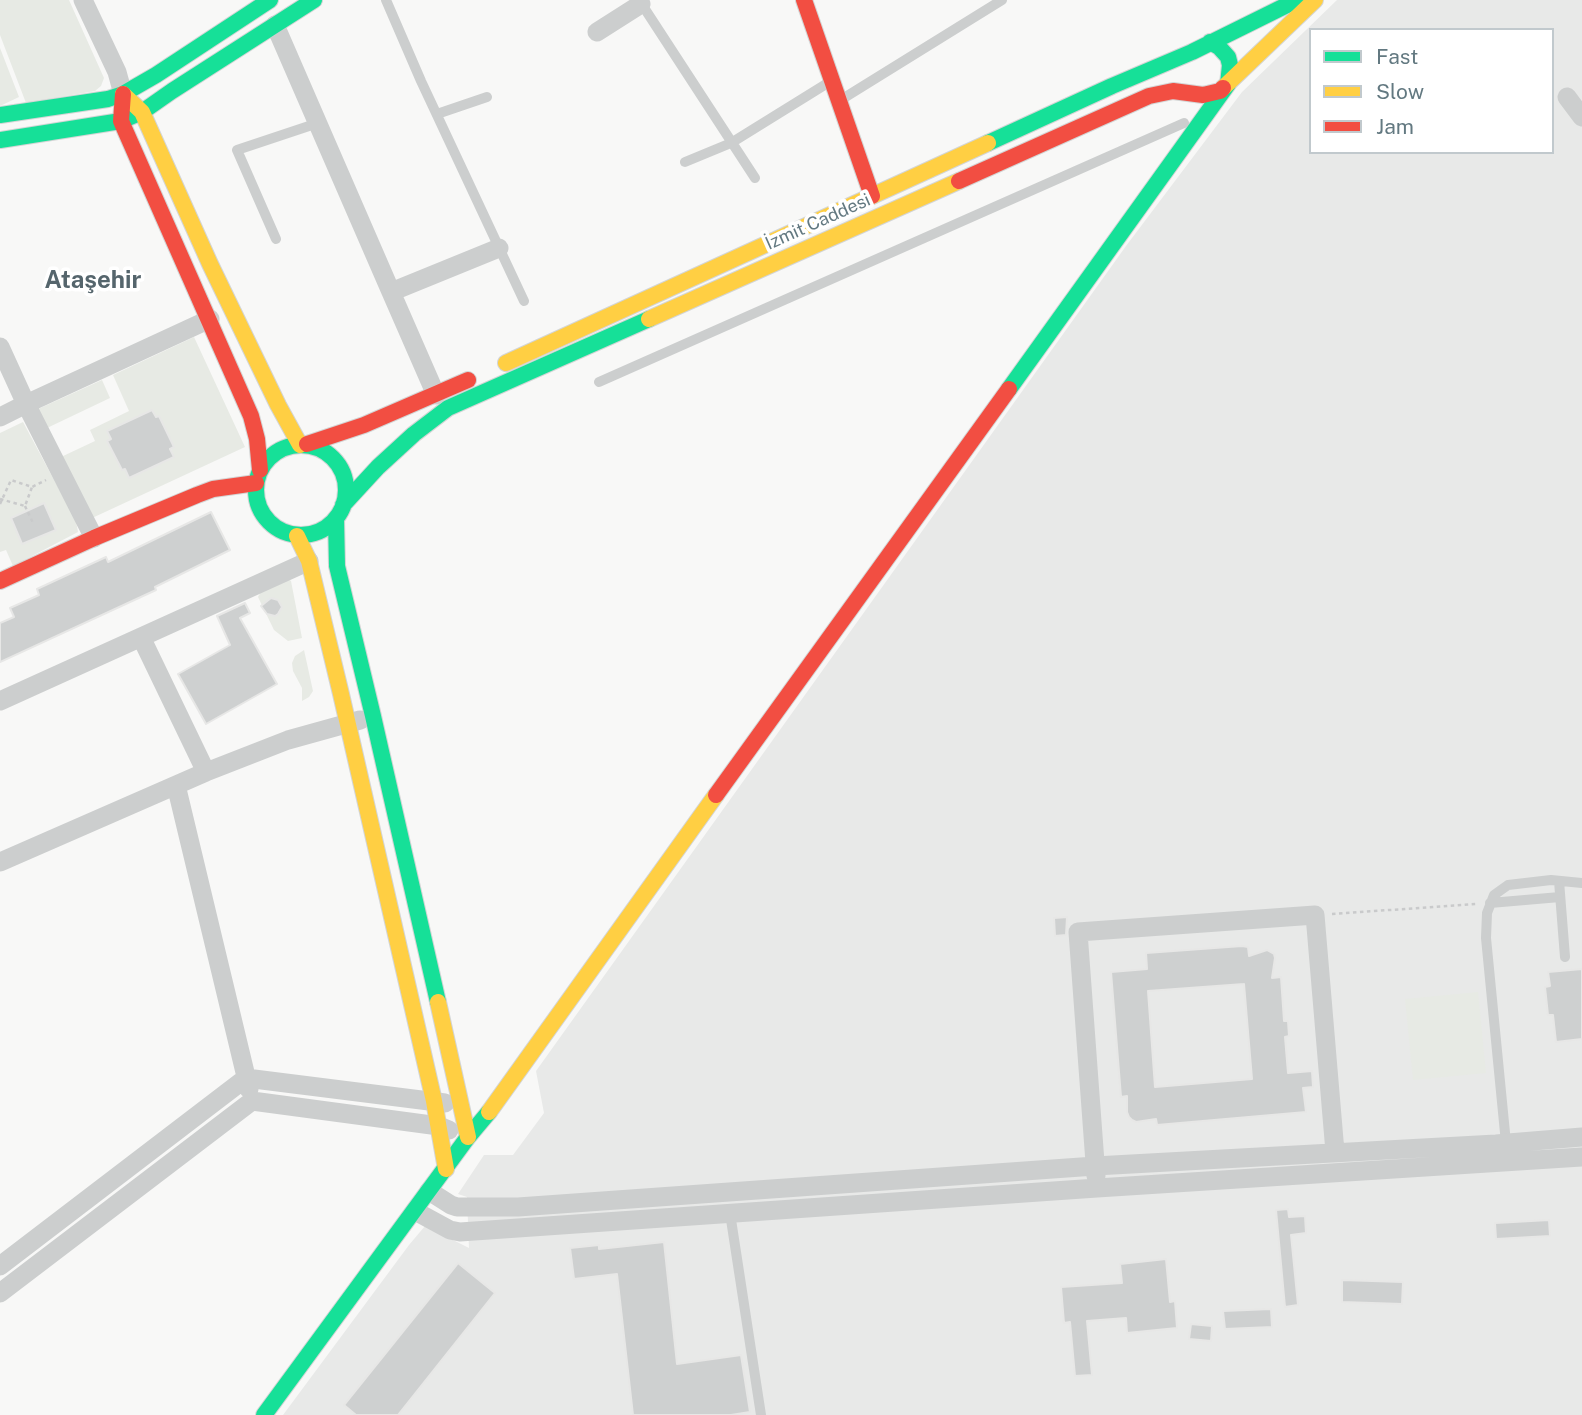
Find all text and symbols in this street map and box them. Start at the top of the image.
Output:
legend [1309,28,1554,154]
text: Fast [1376,44,1418,69]
text: Slow [1376,79,1424,104]
text: Jam [1376,114,1414,139]
street label: İzmit Caddesi [762,189,874,255]
district label: Ataşehir [45,267,141,295]

